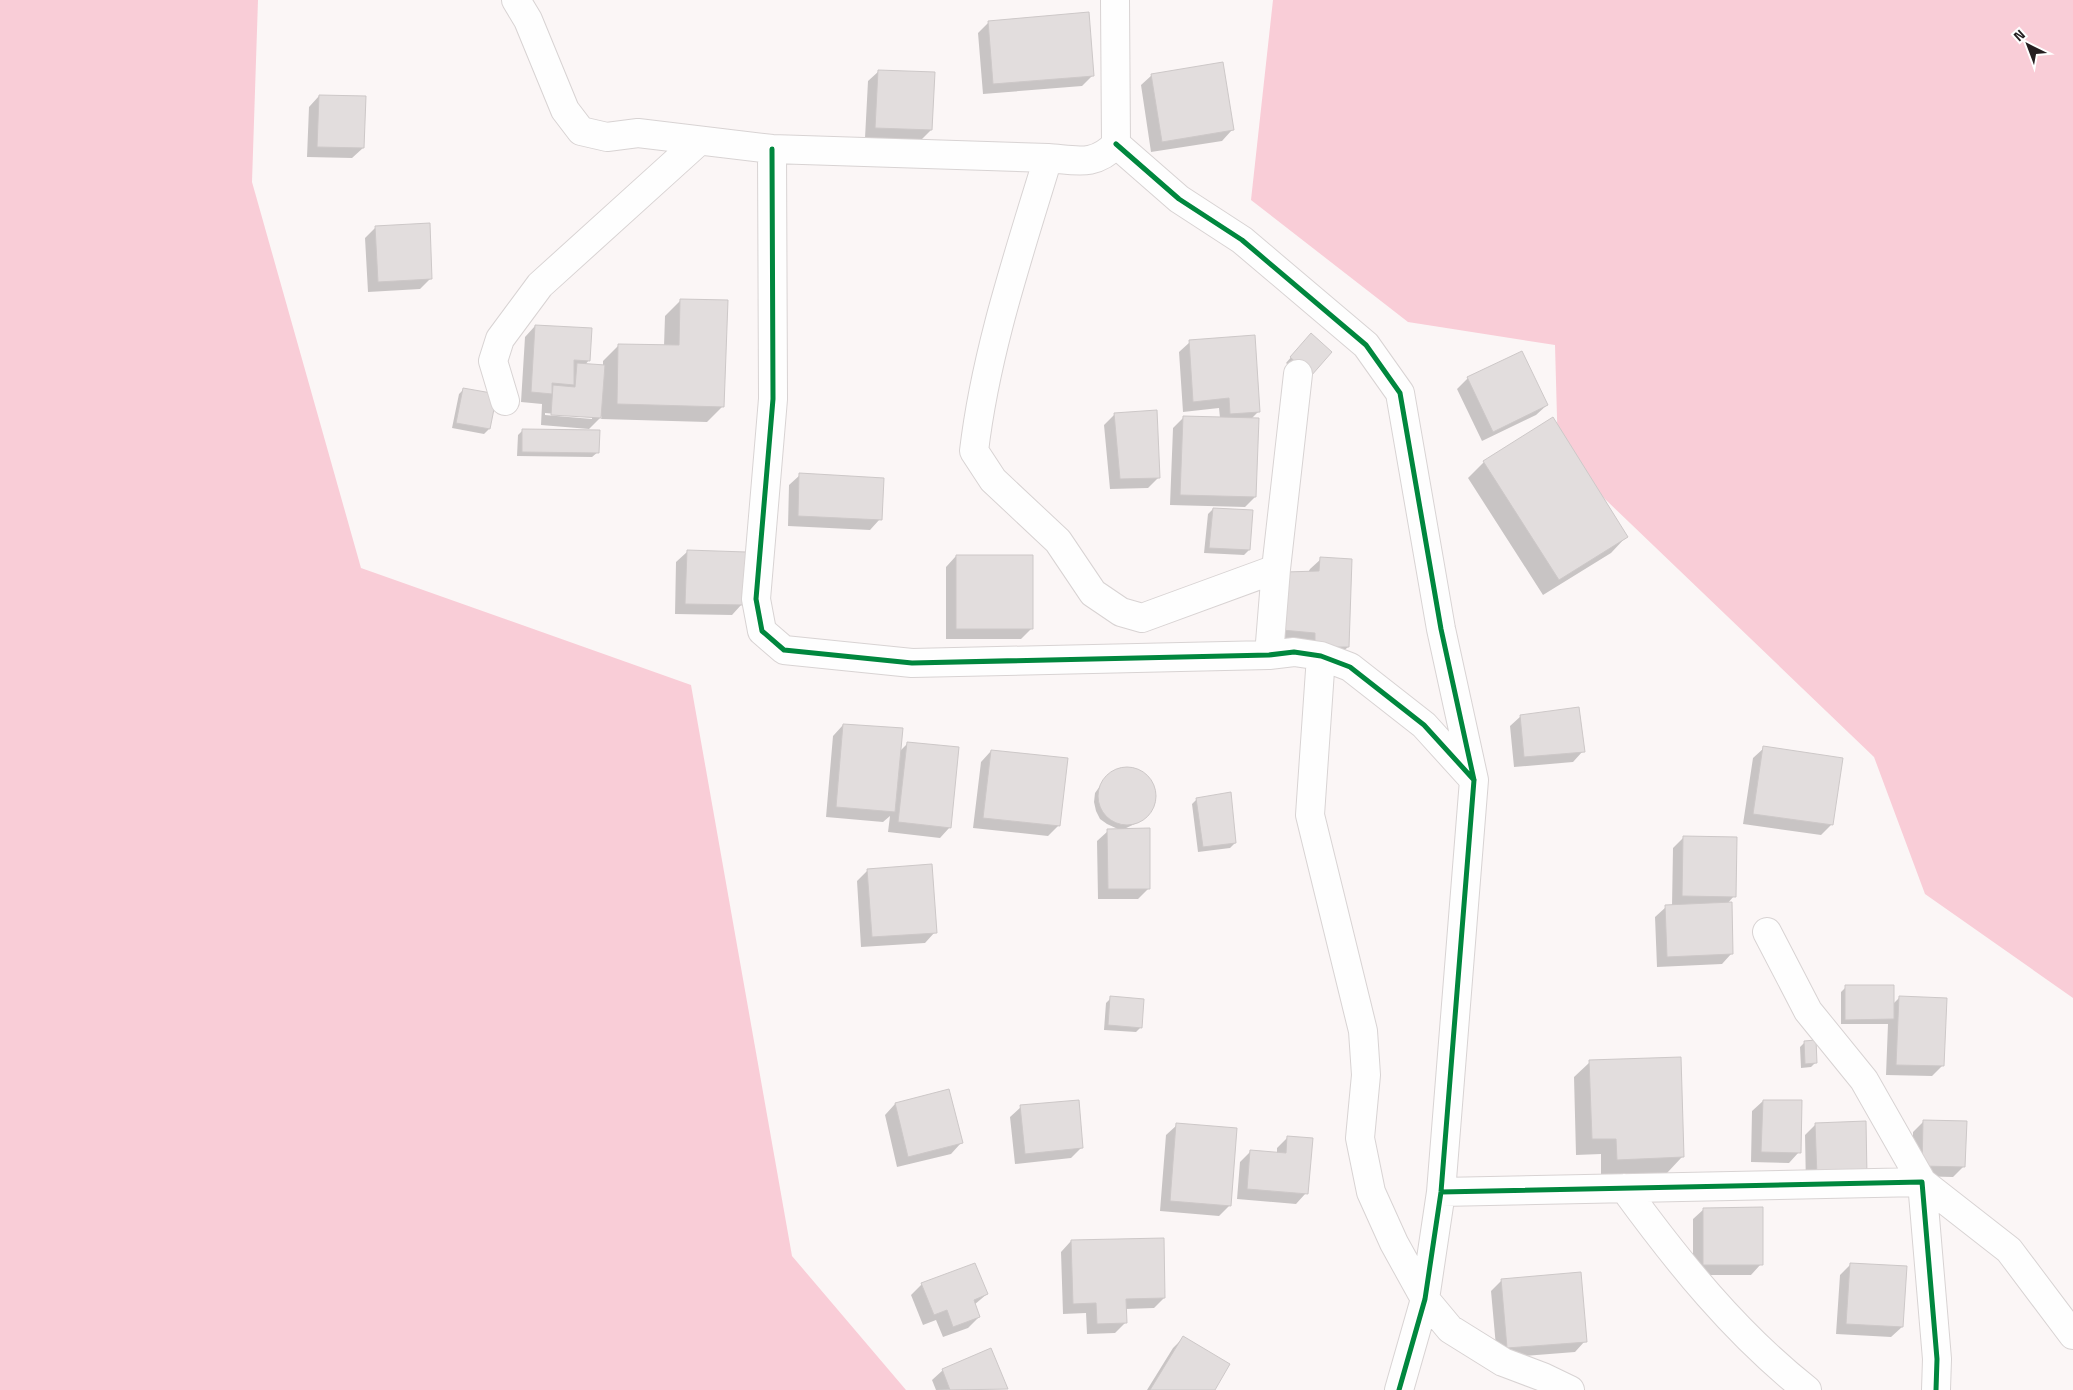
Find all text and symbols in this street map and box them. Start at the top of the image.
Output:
north arrow [2003,20,2053,70]
text: N [2008,24,2030,46]

